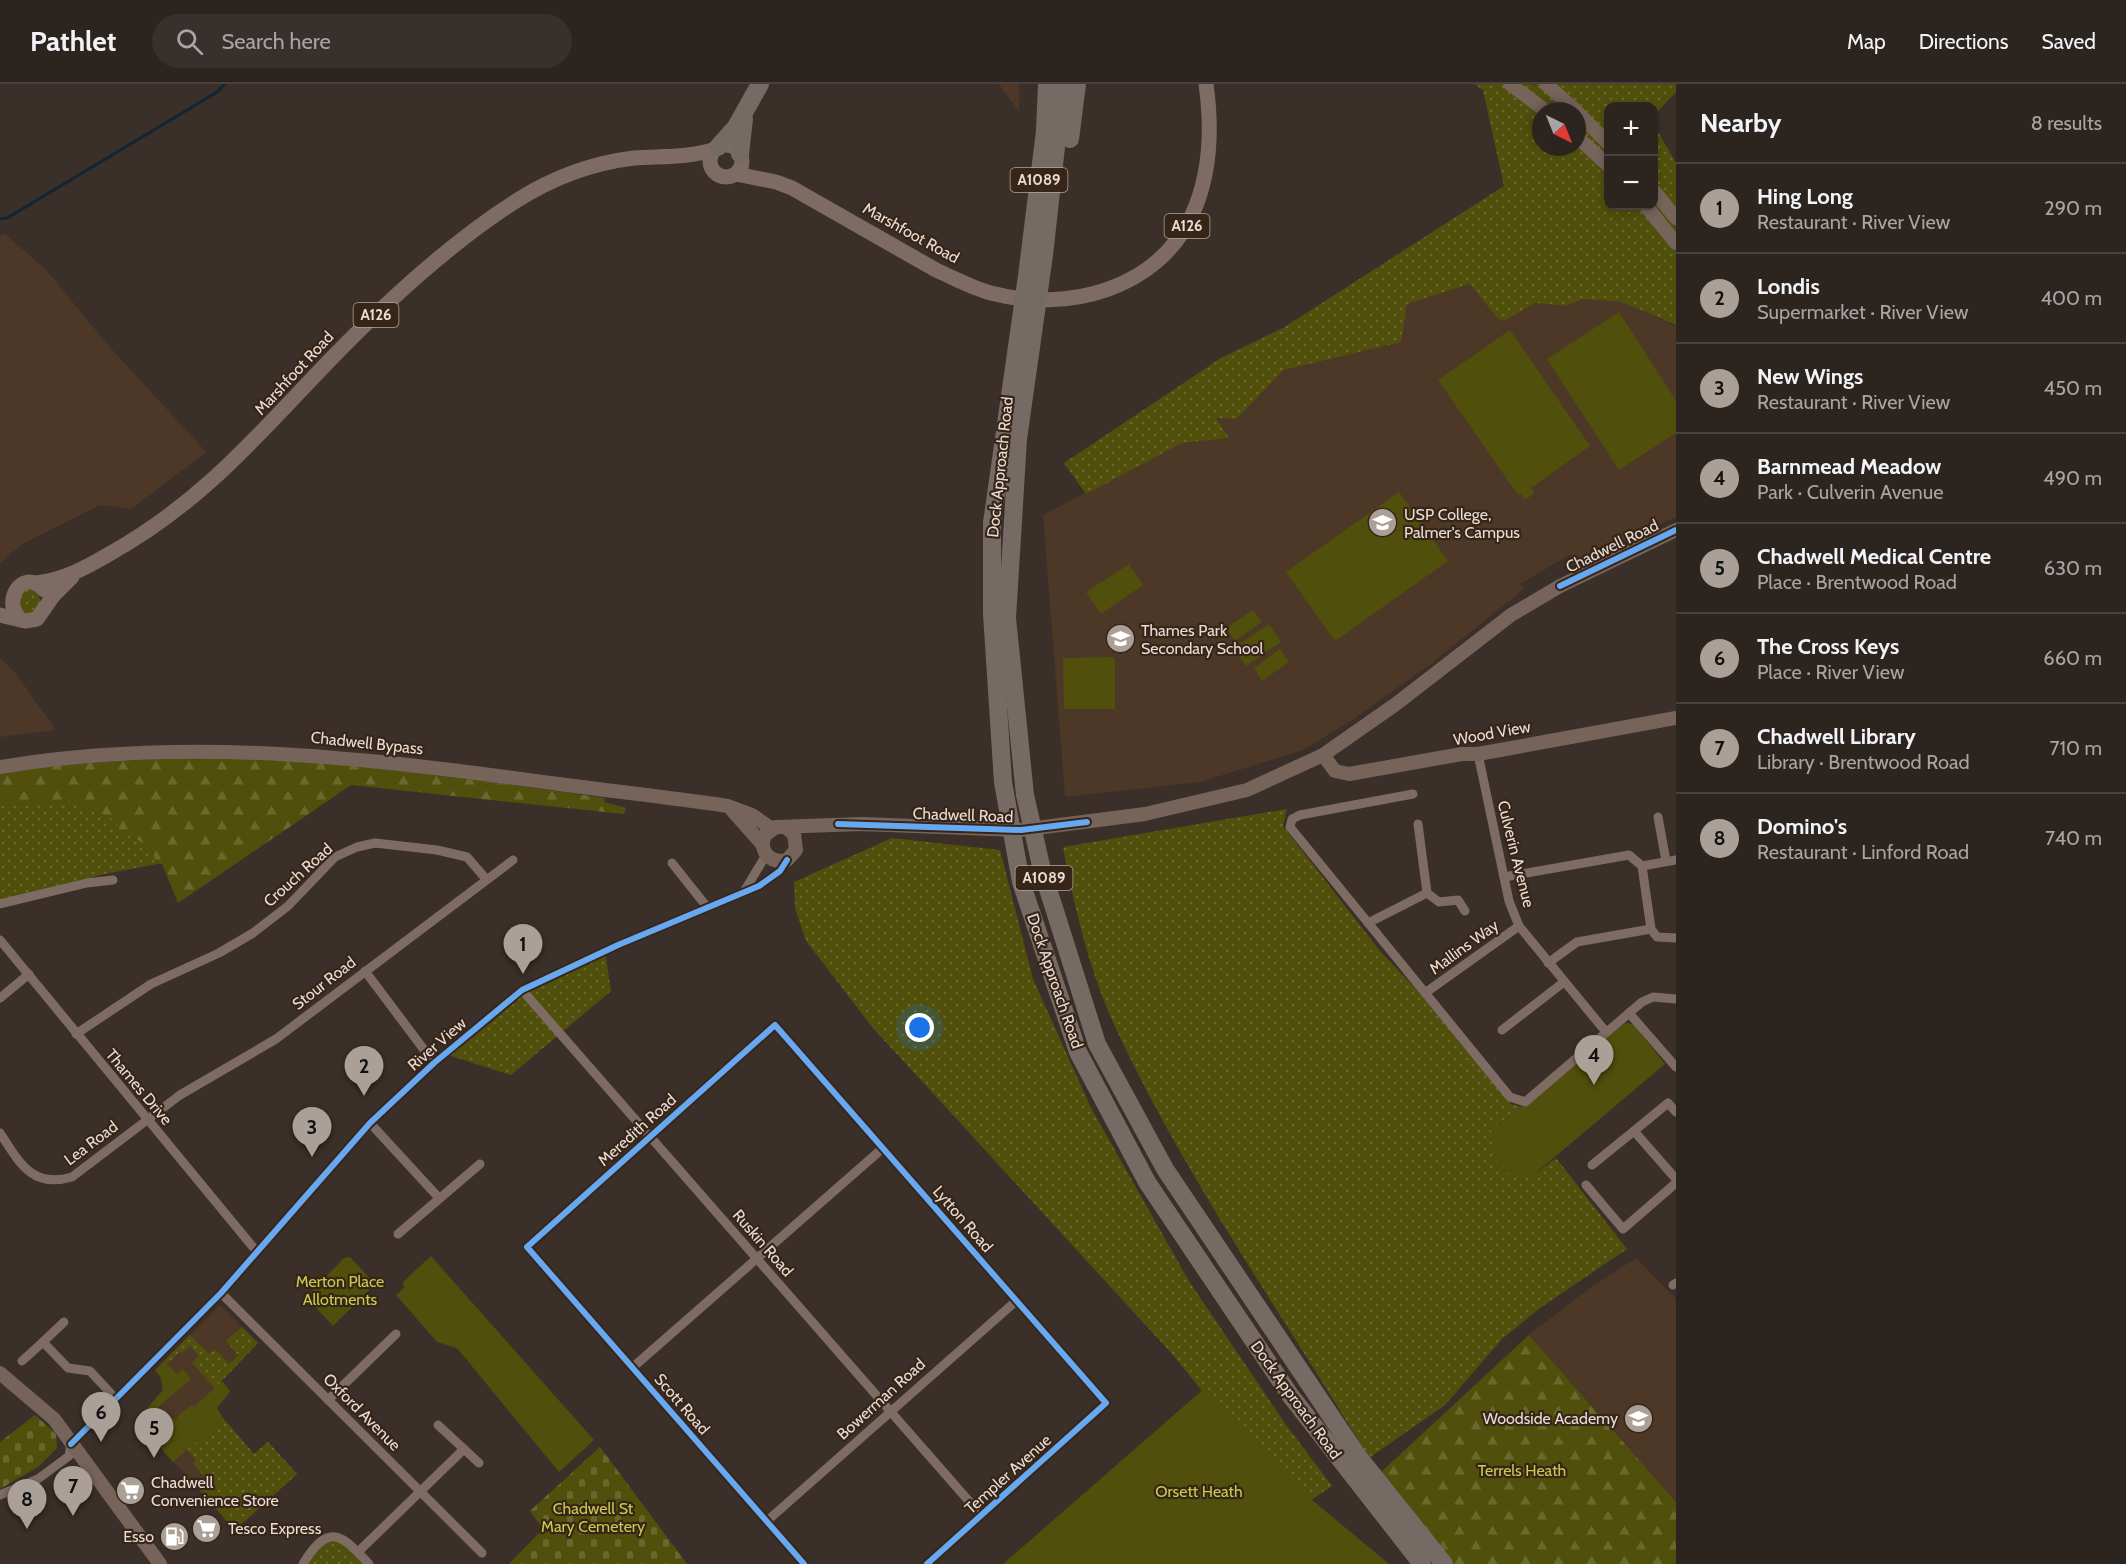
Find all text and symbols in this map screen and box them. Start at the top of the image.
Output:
search box [152,14,572,68]
text: Pathlet [30,24,116,58]
icon: search [173,25,206,58]
text: Search here [221,28,331,55]
text: Map [1847,29,1886,54]
text: Directions [1919,29,2008,54]
text: Saved [2041,29,2096,54]
north arrow [1532,102,1586,156]
map controls [1604,102,1658,210]
button: + [1604,102,1658,156]
text: Nearby [1700,107,1781,139]
text: 8 results [2031,111,2102,135]
button: − [1604,156,1658,210]
road number: A1089 [1010,168,1068,192]
text: Hing Long [1757,183,1853,210]
text: 1 [1716,196,1723,220]
text: 290 m [2044,196,2102,220]
street label: Marshfoot Road [860,199,962,267]
text: Restaurant · River View [1757,210,1950,234]
road number: A126 [1164,214,1210,238]
text: Londis [1757,273,1820,300]
text: 2 [1714,286,1725,310]
text: 400 m [2040,286,2102,310]
text: Supermarket · River View [1757,300,1968,324]
road number: A126 [354,303,398,327]
street label: Marshfoot Road [251,327,337,419]
text: New Wings [1757,363,1863,390]
text: 3 [1714,376,1725,400]
text: 450 m [2044,376,2102,400]
text: Restaurant · River View [1757,390,1950,414]
street label: Dock Approach Road [983,396,1017,538]
text: Barnmead Meadow [1757,453,1941,480]
text: 4 [1713,466,1726,490]
text: 490 m [2043,466,2102,490]
text: Park · Culverin Avenue [1757,480,1943,504]
place label: USP College, Palmer's Campus [1404,505,1520,542]
school or university icon: USP College, Palmer's Campus [1367,507,1399,539]
street label: Chadwell Road [1563,515,1661,577]
text: Chadwell Medical Centre [1757,543,1991,570]
text: 5 [1714,556,1725,580]
text: 630 m [2044,556,2102,580]
text: Place · Brentwood Road [1757,570,1957,594]
place label: Thames Park Secondary School [1141,621,1264,658]
school or university icon: Thames Park Secondary School [1104,623,1136,655]
text: The Cross Keys [1757,633,1899,660]
text: 6 [1714,646,1725,670]
text: 660 m [2043,646,2102,670]
text: Place · River View [1757,660,1905,684]
street label: Wood View [1452,717,1533,749]
text: Chadwell Library [1757,723,1916,750]
street label: Chadwell Bypass [310,728,425,758]
text: 7 [1714,736,1725,760]
text: 710 m [2049,736,2102,760]
text: Library · Brentwood Road [1757,750,1970,774]
street label: Culverin Avenue [1494,799,1538,909]
street label: Chadwell Road [912,804,1014,826]
text: Domino's [1757,813,1847,840]
text: 8 [1713,826,1726,850]
text: 740 m [2045,826,2102,850]
street label: Crouch Road [260,839,336,911]
text: Restaurant · Linford Road [1757,840,1969,864]
road number: A1089 [1016,866,1072,890]
street label: Dock Approach Road [1023,911,1087,1051]
street label: Mallins Way [1426,916,1502,978]
pin: 1 [504,924,542,974]
street label: Stour Road [289,952,359,1014]
street label: River View [404,1013,470,1075]
your location [905,1013,934,1042]
pin: 4 [1574,1036,1614,1085]
street label: Thames Drive [102,1045,176,1129]
pin: 2 [344,1046,384,1096]
street label: Meredith Road [594,1090,680,1170]
pin: 3 [292,1108,332,1157]
street label: Lea Road [61,1117,121,1169]
street label: Lytton Road [929,1182,997,1256]
street label: Ruskin Road [729,1206,797,1280]
park label: Merton Place Allotments [296,1272,384,1309]
street label: Dock Approach Road [1247,1337,1345,1463]
street label: Bowerman Road [833,1354,929,1444]
street label: Oxford Avenue [319,1369,405,1455]
street label: Scott Road [650,1370,714,1438]
pin: 6 [82,1392,120,1442]
school or university icon: Woodside Academy [1623,1402,1655,1434]
pin: 5 [134,1408,174,1458]
place label: Woodside Academy [1483,1409,1618,1428]
street label: Templer Avenue [961,1430,1055,1518]
park label: Terrels Heath [1478,1461,1566,1480]
pin: 7 [54,1466,92,1516]
place label: Chadwell Convenience Store [151,1473,279,1510]
supermarket icon: Chadwell Convenience Store [114,1475,146,1507]
pin: 8 [8,1480,46,1529]
park label: Orsett Heath [1155,1482,1243,1501]
park label: Chadwell St Mary Cemetery [541,1499,645,1536]
supermarket icon: Tesco Express [191,1512,223,1544]
place label: Tesco Express [228,1519,322,1538]
fuel station icon: Esso [159,1520,191,1552]
place label: Esso [123,1527,154,1546]

